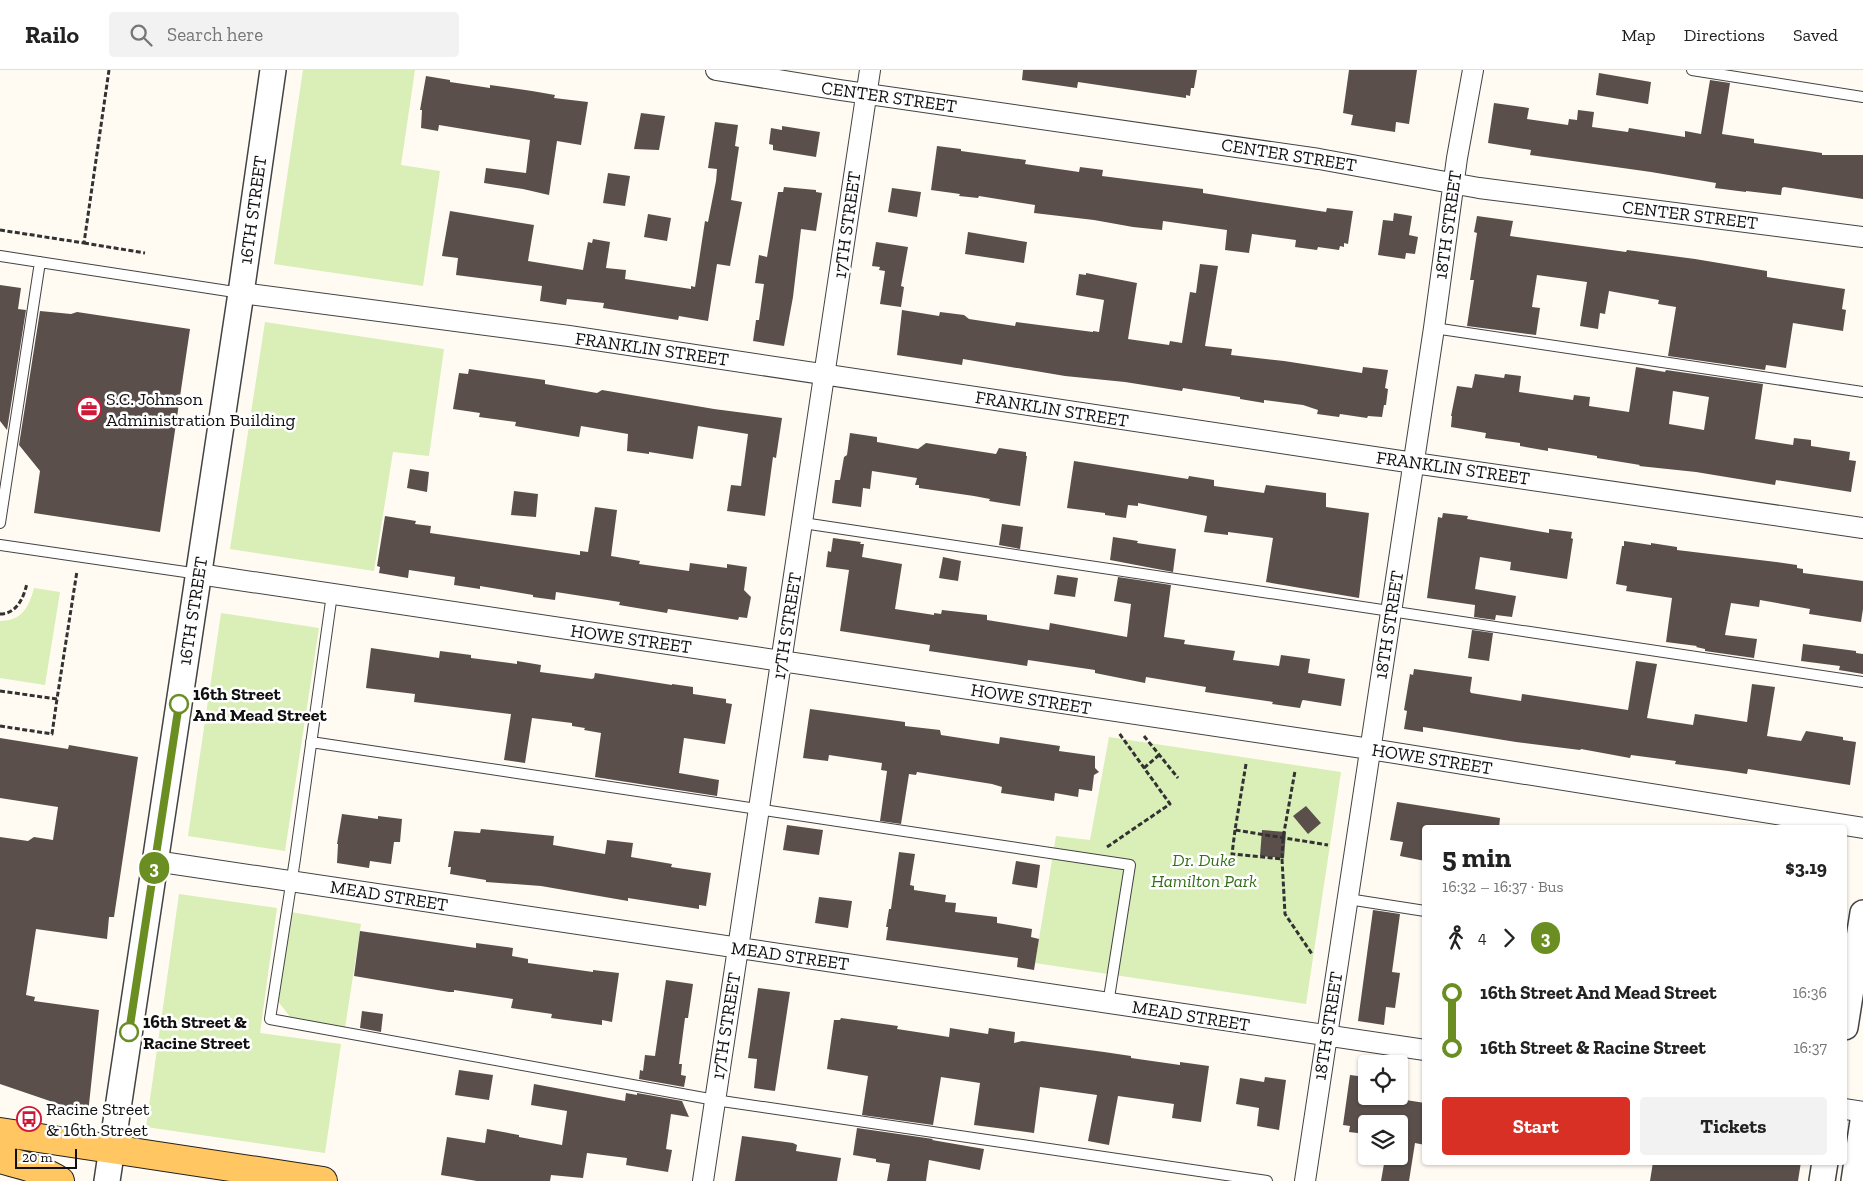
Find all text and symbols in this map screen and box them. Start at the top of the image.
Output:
search box [109,12,459,57]
text: Railo [25,20,79,49]
icon: search [127,21,155,49]
text: Search here [167,23,263,46]
text: Map [1621,24,1656,46]
text: Directions [1684,24,1765,46]
text: Saved [1793,24,1838,46]
street label: CENTER STREET [820,77,958,117]
street label: CENTER STREET [1220,133,1358,177]
street label: 16TH STREET [234,154,272,266]
street label: 18TH STREET [1429,169,1467,281]
street label: 17TH STREET [829,170,865,280]
street label: CENTER STREET [1621,196,1759,234]
street label: FRANKLIN STREET [574,327,730,371]
street label: FRANKLIN STREET [974,386,1130,432]
place label: S.C. Johnson Administration Building [106,388,295,431]
office icon: S.C. Johnson Administration Building [76,396,102,422]
street label: FRANKLIN STREET [1375,446,1531,490]
street label: 16TH STREET [174,555,212,667]
street label: 18TH STREET [1370,569,1408,681]
street label: 17TH STREET [768,571,806,681]
street label: HOWE STREET [569,620,693,658]
street label: HOWE STREET [969,679,1093,719]
place label: 16th Street And Mead Street [193,683,327,726]
marker: 16th Street And Mead Street [169,694,189,714]
street label: HOWE STREET [1370,739,1494,779]
text: 5 min [1442,841,1511,874]
park label: Dr. Duke Hamilton Park [1151,849,1257,892]
line badge: 3 [138,852,170,884]
text: $3.19 [1785,856,1827,879]
text: 3 [149,857,159,879]
street label: MEAD STREET [328,876,450,916]
text: 16:32 – 16:37 · Bus [1442,877,1564,896]
icon: walk [1442,924,1470,952]
icon: forward [1495,924,1523,952]
text: 3 [1541,927,1550,949]
text: 4 [1478,928,1487,947]
street label: MEAD STREET [730,937,850,975]
street label: 18TH STREET [1309,970,1347,1082]
street label: 17TH STREET [707,971,745,1081]
text: 16th Street And Mead Street [1480,981,1717,1004]
text: 16:36 [1792,983,1827,1002]
street label: MEAD STREET [1130,996,1252,1036]
place label: 16th Street & Racine Street [143,1011,251,1054]
marker: 16th Street & Racine Street [119,1022,139,1042]
text: 16th Street & Racine Street [1480,1036,1706,1059]
text: 16:37 [1793,1038,1827,1057]
map controls [1358,1055,1408,1165]
button: locate [1358,1055,1408,1105]
button: Start [1442,1097,1630,1155]
button: Tickets [1640,1097,1827,1155]
place label: Racine Street & 16th Street [46,1098,150,1141]
bus stop icon: Racine Street & 16th Street [16,1106,42,1132]
button: layers [1358,1115,1408,1165]
scale bar [15,1146,78,1169]
text: 20 m [22,1149,53,1166]

